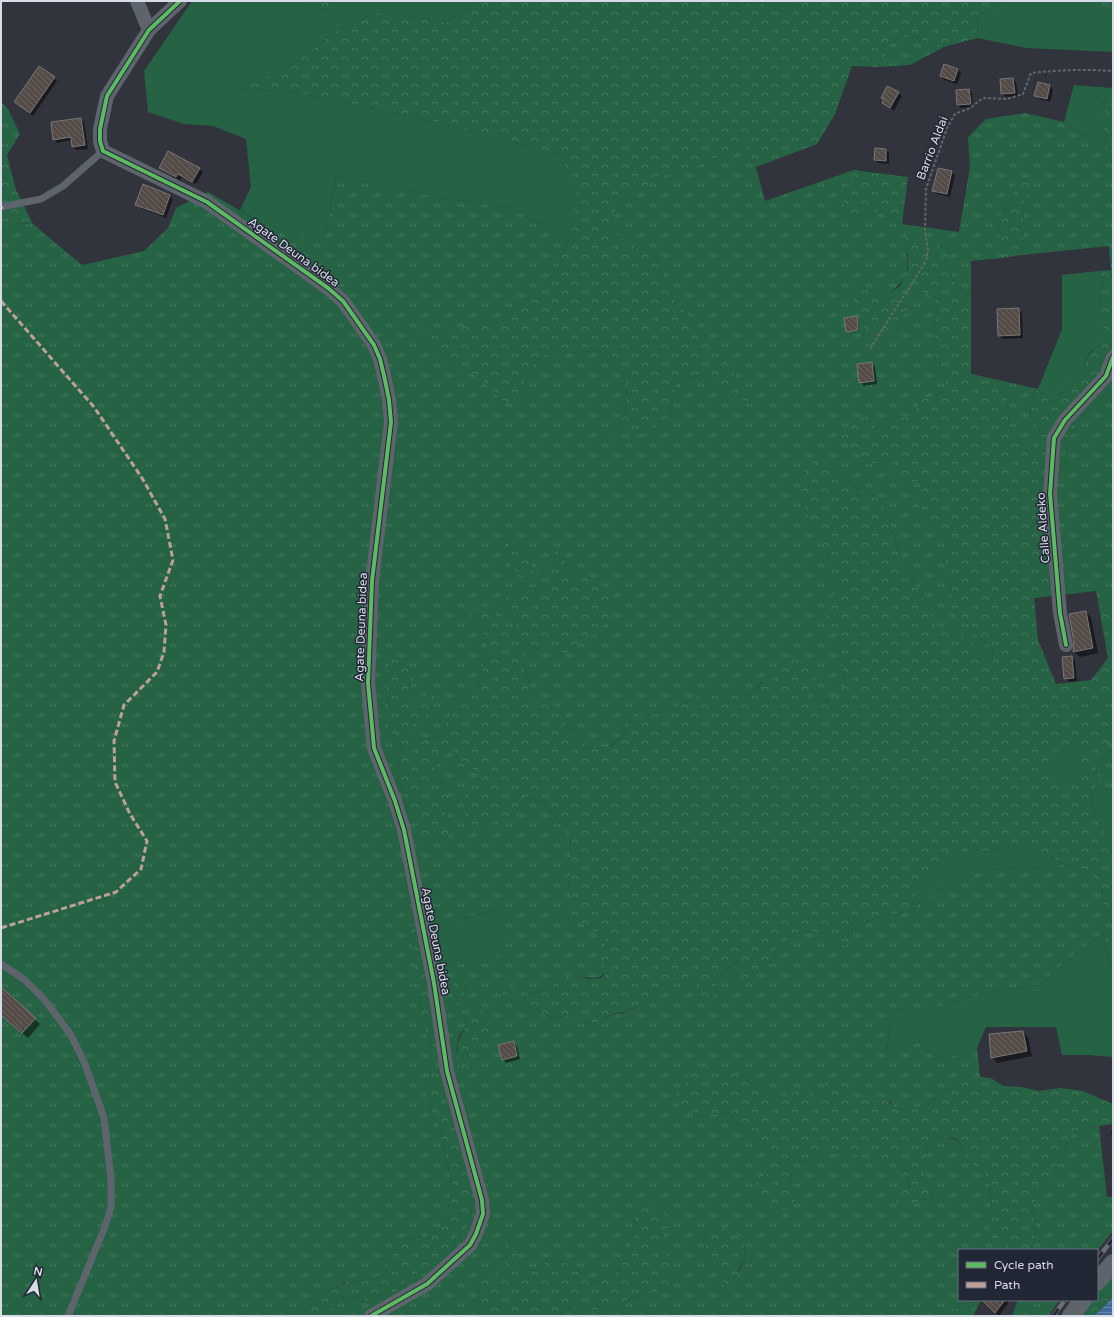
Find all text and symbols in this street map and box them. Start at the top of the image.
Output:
street label: Barrio Aldai [913,114,951,182]
street label: Agate Deuna bidea [246,214,342,290]
street label: Calle Aldeko [1034,492,1052,564]
street label: Agate Deuna bidea [352,572,370,682]
street label: Agate Deuna bidea [419,886,453,996]
legend [958,1249,1098,1301]
text: Cycle path [994,1258,1053,1272]
north arrow [16,1261,56,1301]
text: N [32,1264,44,1279]
text: Path [994,1278,1020,1292]

